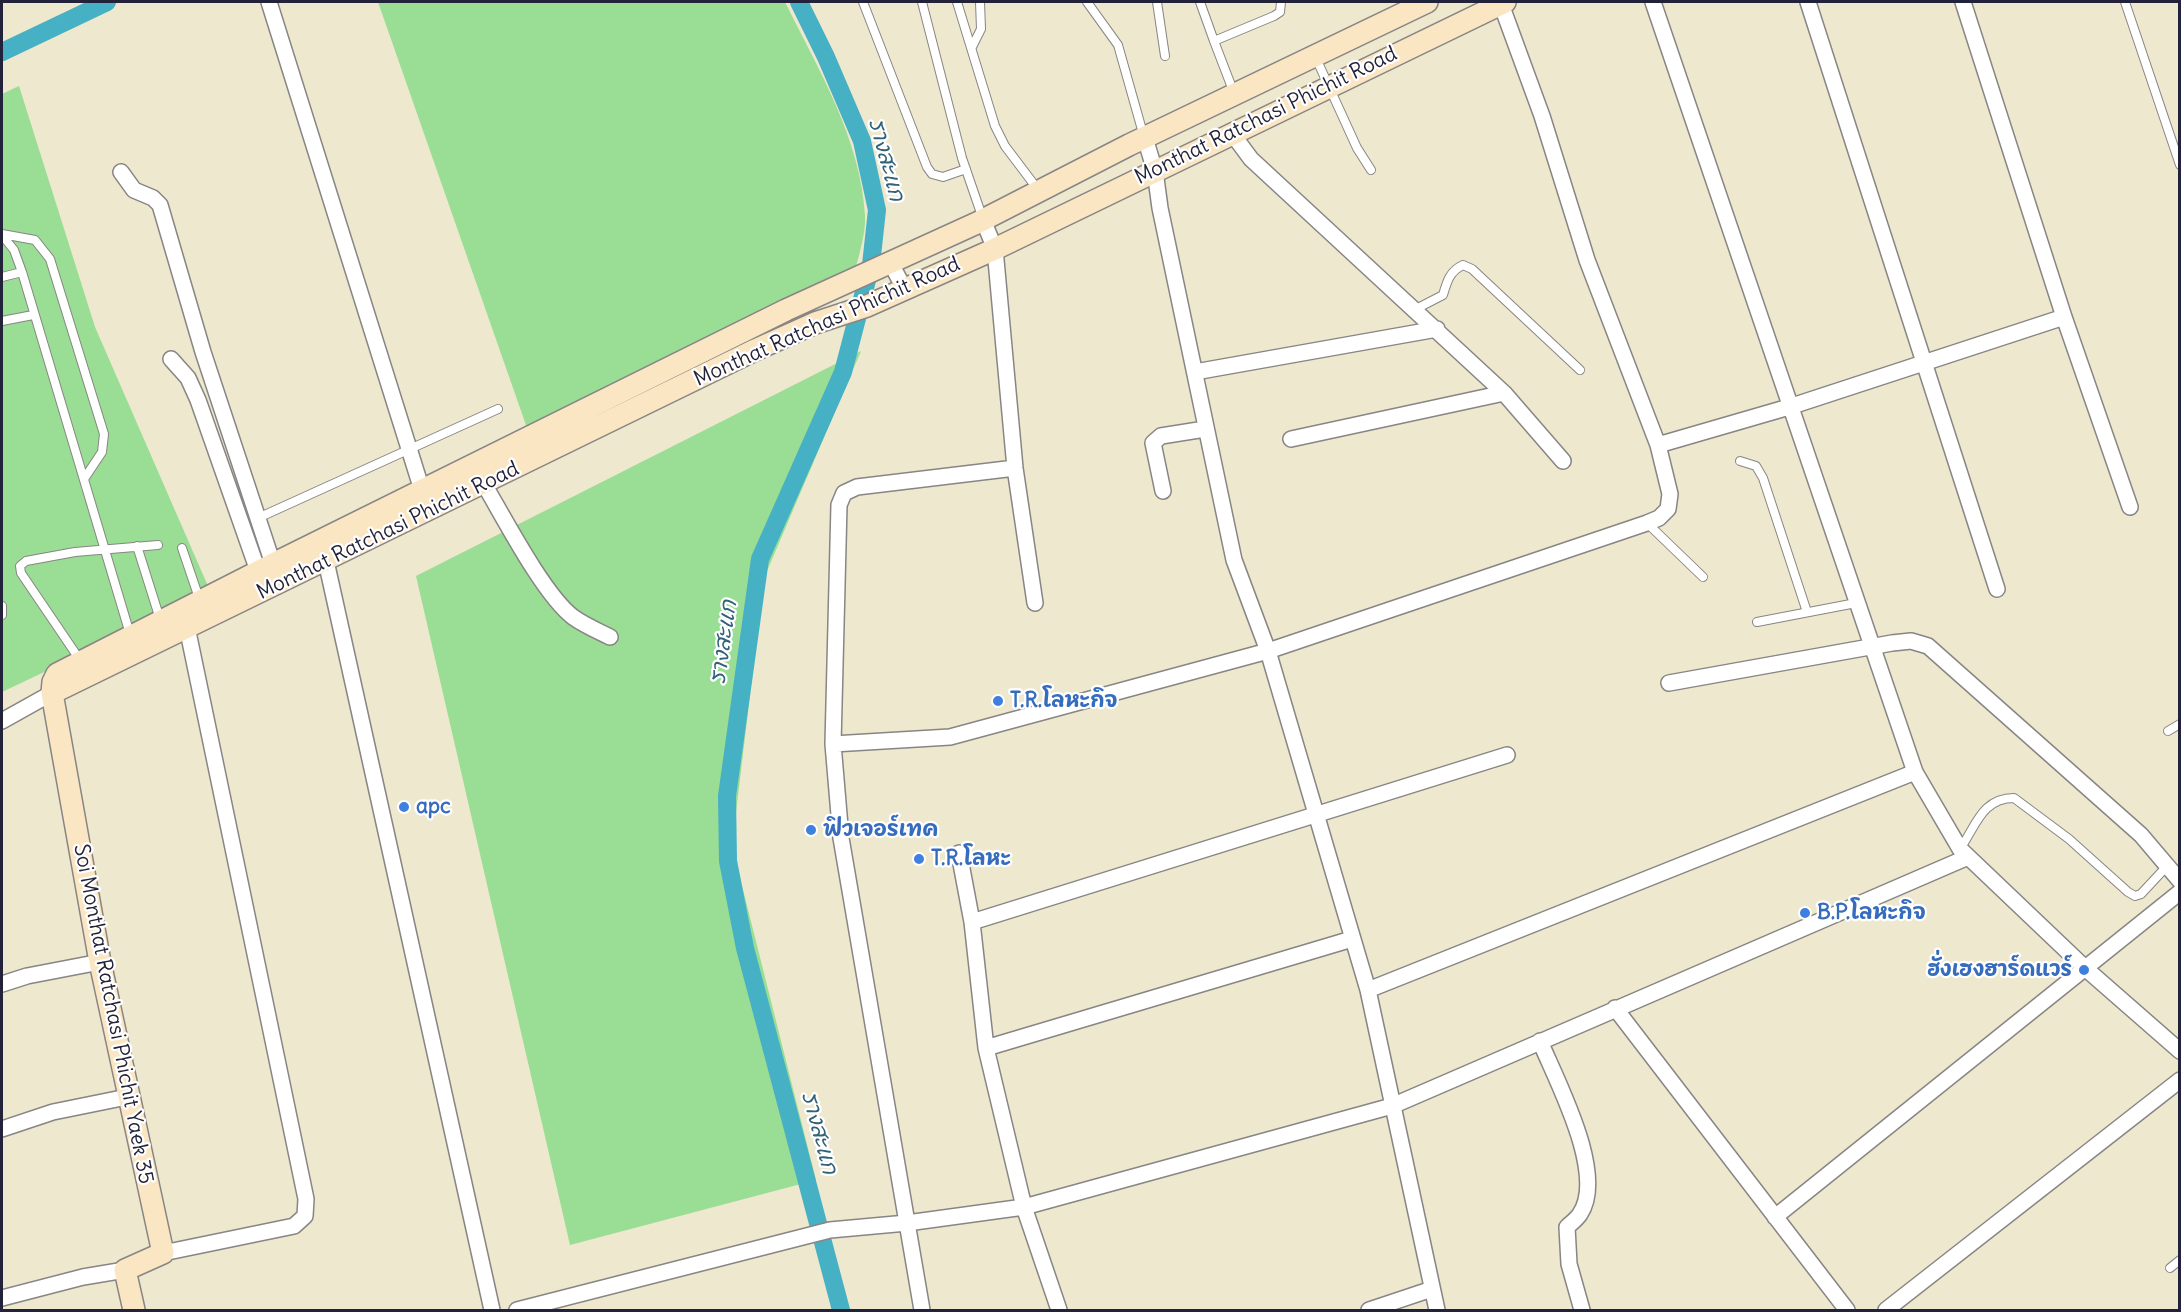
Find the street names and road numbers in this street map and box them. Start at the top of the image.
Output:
street label: Monthat Ratchasi Phichit Road [1131,41,1401,191]
street label: Monthat Ratchasi Phichit Road [690,252,964,392]
street label: Monthat Ratchasi Phichit Road [253,456,523,606]
street label: Soi Monthat Ratchasi Phichit Yaek 35 [68,842,158,1186]

